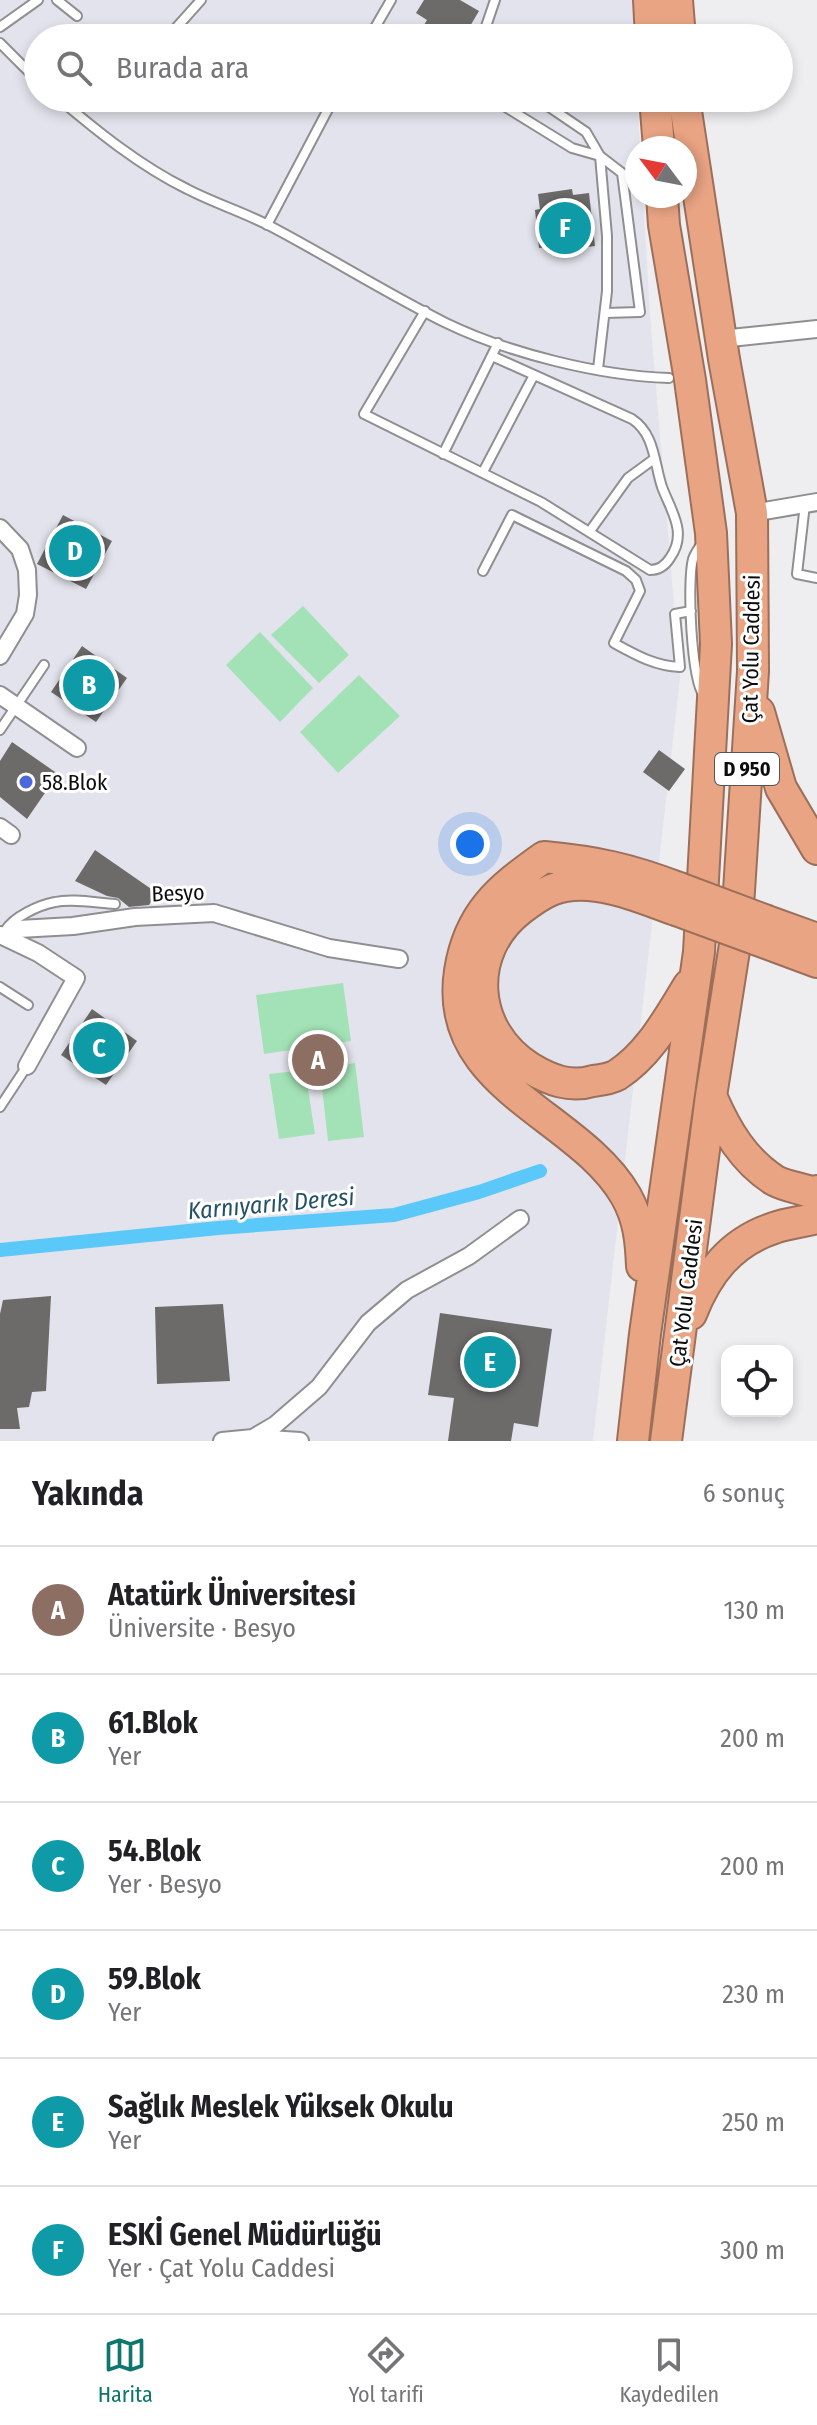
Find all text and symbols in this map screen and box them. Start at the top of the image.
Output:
search box [24,24,793,112]
icon: search [52,46,96,90]
text: Burada ara [116,50,249,86]
north arrow [625,136,697,208]
pin: F [539,198,591,258]
pin: D [49,521,101,581]
street label: Çat Yolu Caddesi [736,574,767,724]
pin: B [63,655,115,715]
road number: D 950 [715,753,779,785]
place label: 58.Blok [42,769,108,796]
marker: 58.Blok [17,773,35,791]
your location [450,824,490,864]
street label: Besyo [151,879,205,907]
pin: C [73,1018,125,1078]
pin: A [292,1030,344,1090]
water label: Karnıyarık Deresi [187,1183,355,1225]
street label: Çat Yolu Caddesi [664,1217,709,1369]
pin: E [464,1332,516,1392]
map controls [721,1345,793,1417]
button: locate [721,1345,793,1417]
text: Yakında [32,1473,144,1514]
text: 6 sonuç [703,1478,785,1509]
text: Atatürk Üniversitesi [108,1577,356,1613]
text: A [51,1595,65,1626]
text: 130 m [723,1595,785,1626]
text: Üniversite · Besyo [108,1613,296,1644]
text: 61.Blok [108,1705,198,1741]
text: B [51,1723,65,1754]
text: 200 m [720,1723,785,1754]
text: Yer [108,1741,141,1772]
text: 54.Blok [108,1833,201,1869]
text: C [51,1851,65,1882]
text: 200 m [720,1851,785,1882]
text: Yer · Besyo [108,1869,222,1900]
text: 59.Blok [108,1961,201,1997]
text: D [50,1979,66,2010]
text: 230 m [722,1979,785,2010]
text: Yer [108,1997,141,2028]
text: Sağlık Meslek Yüksek Okulu [108,2089,454,2125]
text: E [52,2107,64,2138]
text: 250 m [722,2107,785,2138]
text: Yer [108,2125,141,2156]
text: ESKİ Genel Müdürlüğü [108,2217,382,2253]
text: F [52,2235,64,2266]
text: 300 m [720,2235,785,2266]
text: Yer · Çat Yolu Caddesi [108,2253,335,2284]
tab: Harita [98,2333,153,2408]
tab: Yol tarifi [348,2333,424,2408]
tab: Kaydedilen [619,2333,719,2408]

